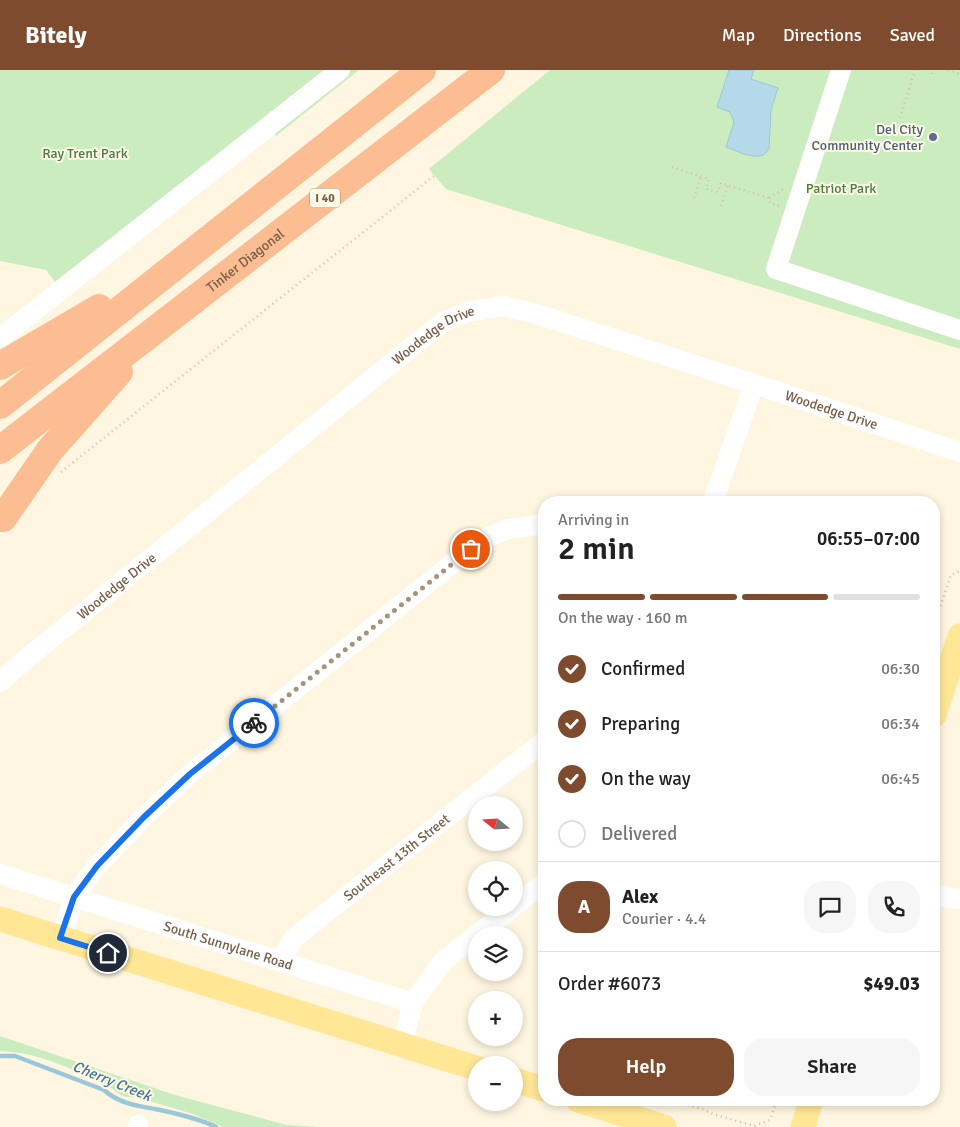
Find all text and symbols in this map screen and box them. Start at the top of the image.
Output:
text: Bitely [25,20,87,50]
text: Map [722,24,755,46]
text: Directions [783,24,862,46]
text: Saved [890,24,935,46]
place label: Del City Community Center [812,121,924,154]
marker: Del City Community Center [927,131,939,143]
park label: Ray Trent Park [42,145,128,162]
park label: Patriot Park [806,180,876,197]
road number: I 40 [310,189,340,208]
street label: Tinker Diagonal [203,225,288,296]
street label: Woodedge Drive [389,302,476,368]
street label: Woodedge Drive [783,387,880,433]
text: Arriving in [558,510,629,530]
text: 06:55–07:00 [817,527,920,551]
pin [450,528,492,570]
text: 2 min [558,529,635,568]
icon: bag [457,535,485,563]
street label: Woodedge Drive [74,549,160,623]
text: On the way · 160 m [558,608,688,628]
icon: check [558,655,586,683]
text: Confirmed [601,657,685,681]
text: 06:30 [881,659,920,679]
courier [229,698,279,748]
icon: bike [240,709,268,737]
icon: check [558,710,586,738]
text: Preparing [601,712,680,736]
text: 06:34 [881,714,920,734]
icon: check [558,765,586,793]
text: On the way [601,767,691,791]
text: 06:45 [881,769,920,789]
north arrow [468,796,522,851]
map controls [468,796,523,1111]
street label: Southeast 13th Street [340,810,454,905]
text: Delivered [601,822,677,846]
button: locate [468,861,523,916]
button: chat [804,881,856,933]
button: phone [868,881,920,933]
text: Alex [622,885,658,909]
text: A [578,895,590,919]
text: Courier · 4.4 [622,909,706,929]
street label: South Sunnylane Road [161,918,295,974]
button: layers [468,926,523,981]
pin [87,932,129,974]
icon: home [94,939,122,967]
text: Order #6073 [558,972,661,996]
text: $49.03 [863,972,920,996]
button: + [468,991,523,1046]
button: Help [558,1038,734,1096]
button: Share [744,1038,920,1096]
button: − [468,1056,523,1111]
water label: Cherry Creek [70,1057,155,1106]

